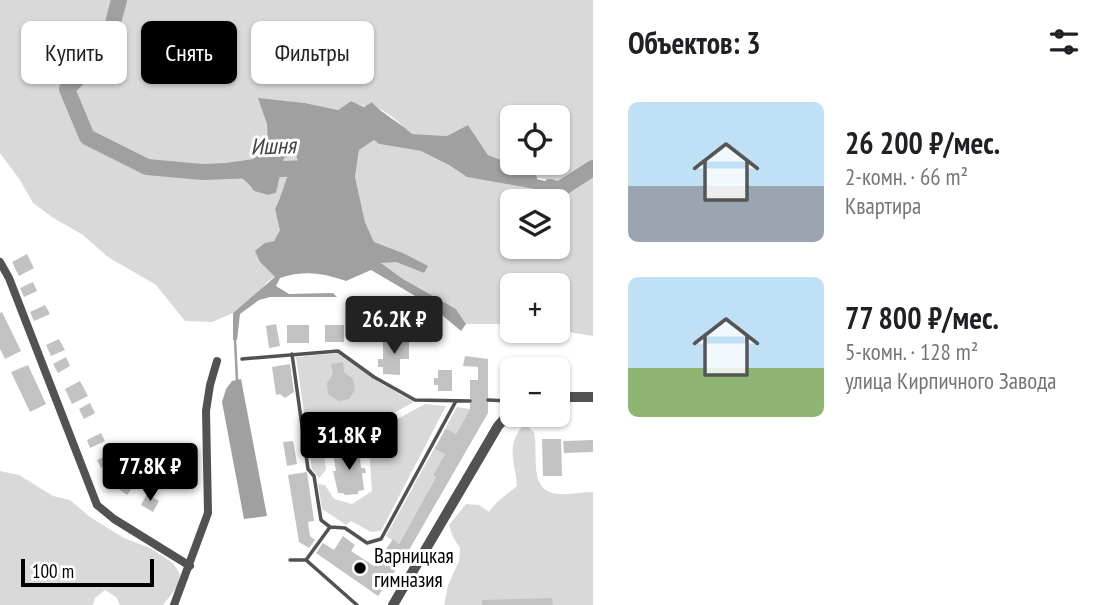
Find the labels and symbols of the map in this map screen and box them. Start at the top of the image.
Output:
water label: Ишня [250,130,298,161]
pin: 26.2K ₽ [329,296,459,356]
pin: 31.8K ₽ [284,412,414,472]
pin: 77.8K ₽ [85,444,215,503]
place label: Варницкая гимназия [374,542,454,593]
scale bar [21,556,154,588]
marker: Варницкая гимназия [352,560,368,576]

